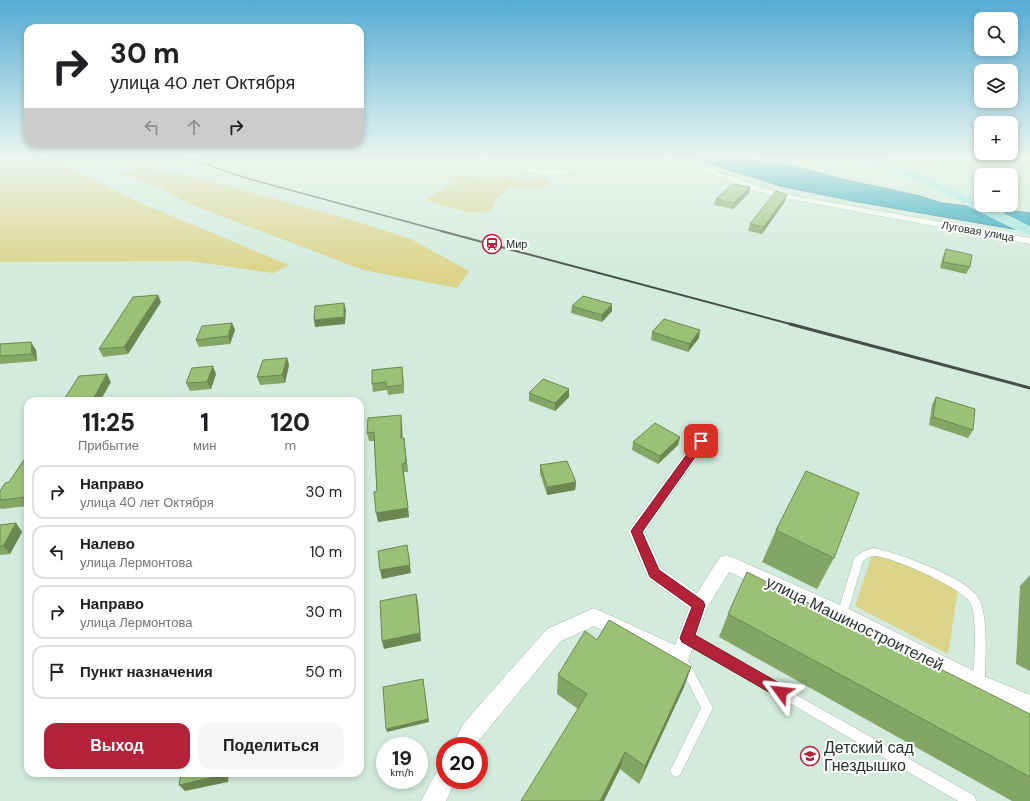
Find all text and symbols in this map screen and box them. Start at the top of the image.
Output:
map controls [974,12,1018,212]
button: search [974,12,1018,56]
text: 30 m [110,35,180,72]
icon: right [44,40,96,92]
button: layers [974,64,1018,108]
text: улица 40 лет Октября [110,71,295,95]
icon: left [141,116,163,138]
icon: ahead [183,116,205,138]
icon: right [225,116,247,138]
button: + [974,116,1018,160]
button: − [974,168,1018,212]
street label: Луговая улица [940,218,1016,244]
station icon: Мир [481,233,503,255]
place label: Мир [506,237,527,251]
text: 11:25 [82,407,135,438]
text: 1 [200,407,209,438]
text: 120 [270,407,310,438]
pin [684,424,718,458]
icon: arrive [690,430,712,452]
text: Прибытие [78,437,139,454]
text: мин [193,437,216,454]
text: m [284,437,296,454]
text: Направо [80,474,144,494]
icon: right [46,481,68,503]
text: 30 m [306,482,342,502]
text: улица 40 лет Октября [80,494,214,511]
text: Налево [80,534,135,554]
icon: left [46,541,68,563]
text: 10 m [310,542,342,562]
text: улица Лермонтова [80,554,193,571]
street label: улица Машиностроителей [763,571,947,676]
text: Направо [80,594,144,614]
icon: right [46,601,68,623]
text: 30 m [306,602,342,622]
text: улица Лермонтова [80,614,193,631]
icon: arrive [46,661,68,683]
text: Пункт назначения [80,662,213,682]
text: 50 m [305,662,342,682]
position arrow [760,671,802,713]
button: Выход [44,723,190,769]
button: Поделиться [198,723,344,769]
speed limit sign: 20 [436,737,488,789]
place label: Детский сад Гнездышко [824,737,914,776]
text: 19 [392,745,412,771]
school or university icon: Детский сад Гнездышко [799,745,821,767]
text: km/h [390,766,414,779]

